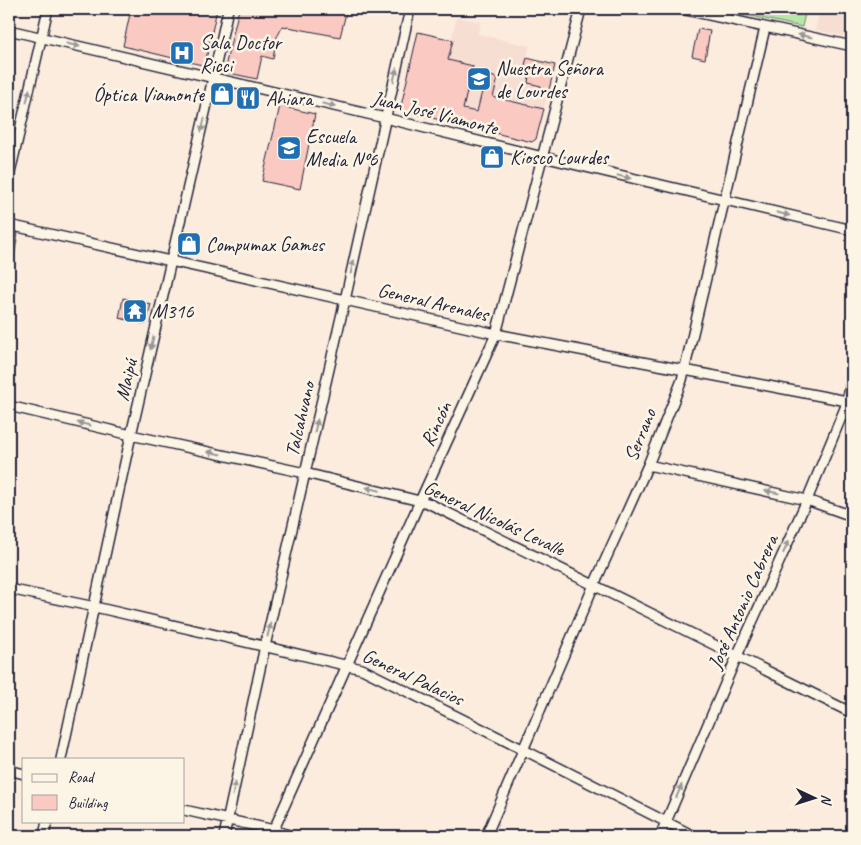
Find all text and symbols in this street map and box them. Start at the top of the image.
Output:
place label: Sala Doctor Ricci [200,30,283,78]
one-way arrow [797,32,812,40]
hospital icon: Sala Doctor Ricci [169,40,195,66]
one-way arrow [66,41,81,49]
place label: Nuestra Señora de Lourdes [496,56,605,104]
school or university icon: Nuestra Señora de Lourdes [466,66,492,92]
one-way arrow [391,67,399,82]
shop icon: Óptica Viamonte [209,81,235,107]
place label: Óptica Viamonte [93,82,205,107]
restaurant icon: Ahiara [235,85,261,111]
street label: Juan José Viamonte [369,85,502,141]
place label: Ahiara [266,86,314,111]
one-way arrow [24,88,32,103]
one-way arrow [322,101,337,109]
one-way arrow [199,117,207,132]
place label: Escuela Media Nº6 [306,124,379,172]
school or university icon: Escuela Media Nº6 [276,135,302,161]
shop icon: Kiosco Lourdes [479,144,505,170]
place label: Kiosco Lourdes [510,145,610,170]
one-way arrow [617,173,632,181]
one-way arrow [775,210,790,218]
shop icon: Compumax Games [176,231,202,257]
place label: Compumax Games [206,232,326,257]
one-way arrow [348,260,356,275]
street label: General Arenales [375,277,493,327]
temple icon: M316 [122,298,148,324]
place label: M316 [152,299,194,324]
one-way arrow [148,336,156,352]
street label: Maipú [109,355,143,403]
street label: Talcahuano [279,377,321,459]
street label: Rincón [415,397,458,450]
street label: Serrano [618,404,662,465]
one-way arrow [312,418,320,433]
one-way arrow [77,420,92,428]
one-way arrow [206,449,222,457]
street label: General Nicolás Levalle [420,474,570,562]
one-way arrow [365,485,380,493]
one-way arrow [763,488,779,496]
street label: José Antonio Cabrera [702,529,784,674]
one-way arrow [783,540,791,554]
one-way arrow [265,622,273,637]
street label: General Palacios [358,643,469,712]
legend [22,758,185,822]
text: Road [68,768,95,787]
north arrow [788,772,838,822]
one-way arrow [230,781,238,796]
one-way arrow [675,784,683,799]
text: Building [68,794,108,813]
text: N [818,794,835,806]

